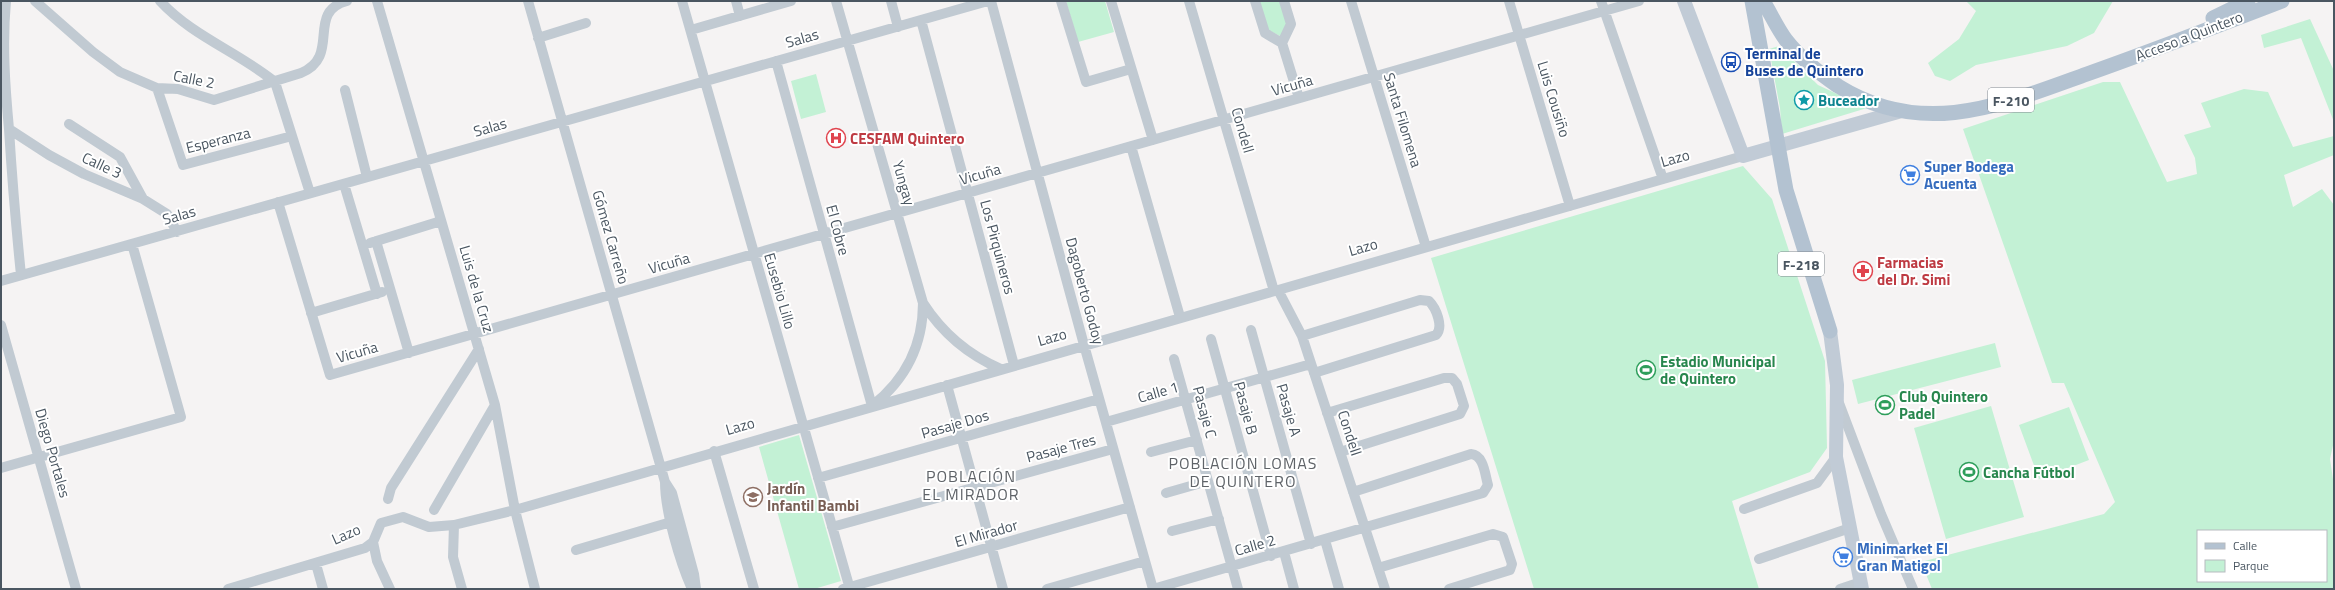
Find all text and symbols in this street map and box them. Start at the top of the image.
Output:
street label: Acceso a Quintero [2132,5,2246,67]
street label: Salas [783,22,821,54]
place label: Terminal de Buses de Quintero [1745,42,1864,82]
bus stop icon: Terminal de Buses de Quintero [1720,51,1742,73]
street label: Luis Cousiño [1531,58,1577,140]
street label: Calle 2 [171,64,217,94]
street label: Vicuña [1269,68,1316,102]
street label: Santa Filomena [1378,70,1428,171]
road number: F-210 [1988,88,2034,112]
place icon: Buceador [1793,89,1815,111]
place label: Buceador [1818,89,1880,112]
street label: Condell [1226,105,1260,155]
street label: Salas [471,111,509,143]
street label: Esperanza [183,121,253,159]
hospital icon: CESFAM Quintero [825,127,847,149]
place label: CESFAM Quintero [850,127,964,150]
street label: Lazo [1658,143,1692,173]
street label: Calle 3 [78,146,126,184]
place label: Super Bodega Acuenta [1924,155,2014,195]
street label: Vicuña [957,157,1004,191]
street label: Yungay [887,158,921,208]
supermarket icon: Super Bodega Acuenta [1899,164,1921,186]
street label: Gómez Carreño [587,187,635,287]
street label: Los Pirquineros [974,197,1022,297]
street label: Salas [160,199,198,231]
street label: El Cobre [820,202,856,258]
street label: Lazo [1346,232,1380,262]
street label: Dagoberto Godoy [1060,235,1110,347]
street label: Luis de la Cruz [454,243,500,335]
street label: Vicuña [646,246,693,280]
street label: Eusebio Lillo [758,250,802,332]
place label: Farmacias del Dr. Simi [1877,251,1950,291]
road number: F-218 [1778,252,1824,276]
pharmacy icon: Farmacias del Dr. Simi [1852,260,1874,282]
street label: Lazo [1035,322,1069,352]
street label: Vicuña [334,335,381,369]
place label: Estadio Municipal de Quintero [1660,350,1776,390]
sports icon: Estadio Municipal de Quintero [1635,359,1657,381]
street label: Calle 1 [1135,375,1181,409]
street label: Pasaje B [1228,379,1264,437]
street label: Pasaje A [1271,381,1308,439]
street label: Pasaje C [1187,383,1223,441]
place label: Club Quintero Padel [1899,385,1988,425]
sports icon: Club Quintero Padel [1874,394,1896,416]
street label: Pasaje Dos [918,403,992,445]
street label: Diego Portales [29,406,77,501]
street label: Condell [1332,407,1368,459]
street label: Lazo [723,411,757,441]
street label: Pasaje Tres [1024,428,1098,468]
district label: POBLACIÓN LOMAS DE QUINTERO [1169,451,1317,493]
sports icon: Cancha Fútbol [1958,461,1980,483]
place label: Cancha Fútbol [1983,461,2075,484]
district label: POBLACIÓN EL MIRADOR [922,464,1020,506]
place label: Jardín Infantil Bambi [767,477,859,517]
school or university icon: Jardín Infantil Bambi [742,486,764,508]
street label: El Mirador [952,513,1020,553]
street label: Lazo [328,517,364,550]
street label: Calle 2 [1232,528,1278,562]
legend [2197,530,2327,582]
text: Calle [2233,536,2257,555]
place label: Minimarket El Gran Matigol [1857,537,1948,577]
supermarket icon: Minimarket El Gran Matigol [1832,546,1854,568]
text: Parque [2233,556,2269,575]

